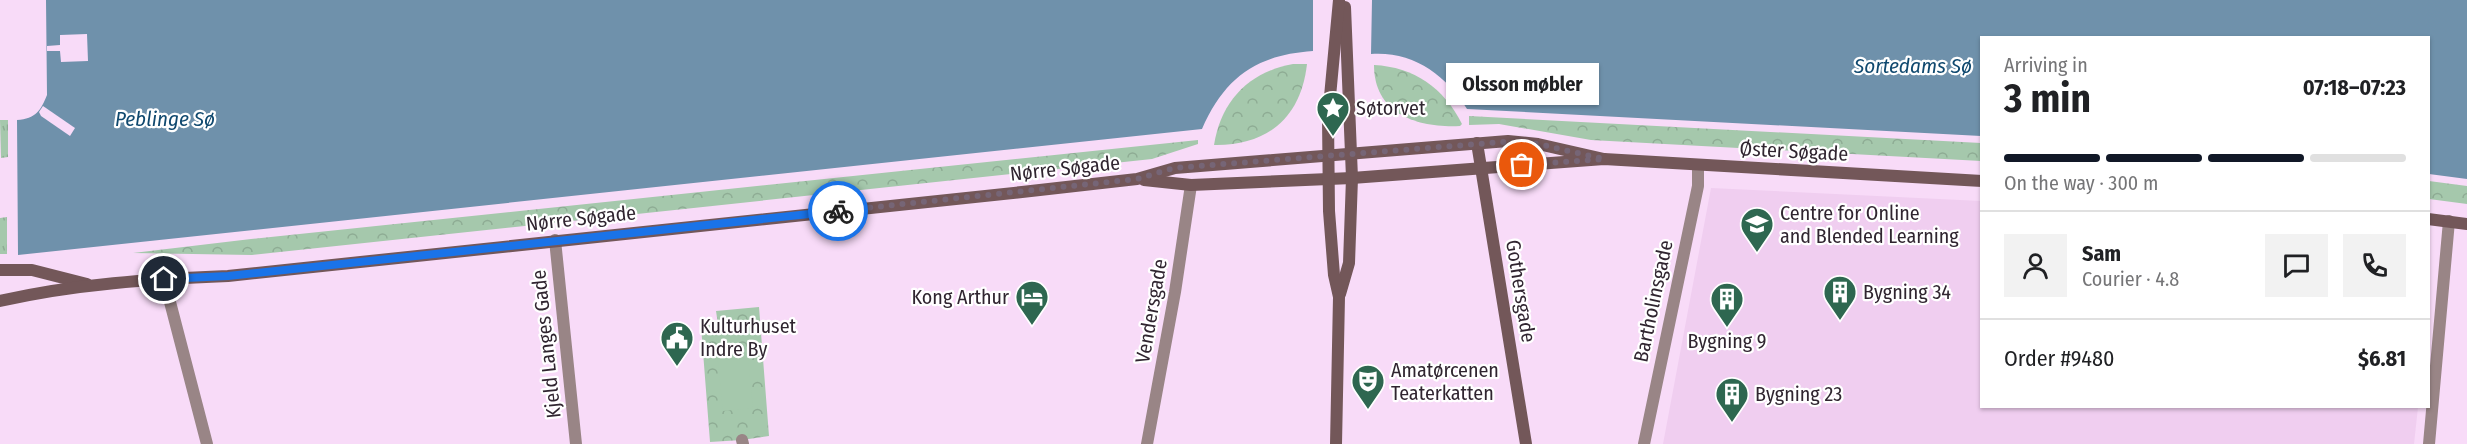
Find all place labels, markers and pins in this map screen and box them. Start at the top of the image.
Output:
callout: Olsson møbler [1446,63,1598,105]
place icon: Søtorvet [1315,90,1351,137]
place label: Søtorvet [1356,96,1426,120]
pin [1496,139,1547,190]
place label: Centre for Online and Blended Learning [1780,201,1959,248]
school or university icon: Centre for Online and Blended Learning [1739,206,1775,253]
pin [138,253,189,304]
building icon: Bygning 34 [1822,274,1858,321]
hotel icon: Kong Arthur [1014,279,1050,326]
place label: Bygning 34 [1863,280,1951,304]
building icon: Bygning 9 [1709,281,1745,328]
place label: Kong Arthur [912,285,1009,309]
place label: Kulturhuset Indre By [700,314,797,361]
public building icon: Kulturhuset Indre By [659,320,695,367]
place label: Bygning 9 [1687,329,1767,353]
place label: Amatørcenen Teaterkatten [1391,358,1499,405]
theatre icon: Amatørcenen Teaterkatten [1350,363,1386,410]
building icon: Bygning 23 [1714,376,1750,423]
place label: Bygning 23 [1755,382,1842,406]

